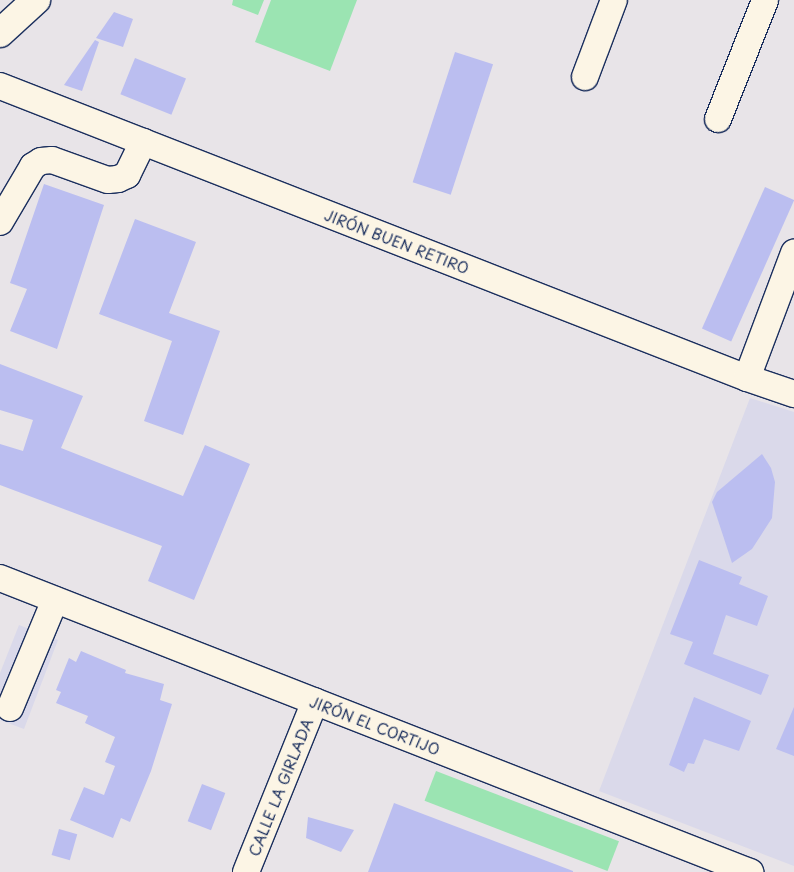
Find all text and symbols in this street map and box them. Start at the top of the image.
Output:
street label: JIRÓN BUEN RETIRO [321,205,473,277]
street label: JIRÓN EL CORTIJO [306,691,444,759]
street label: CALLE LA GIRLADA [244,715,316,859]

